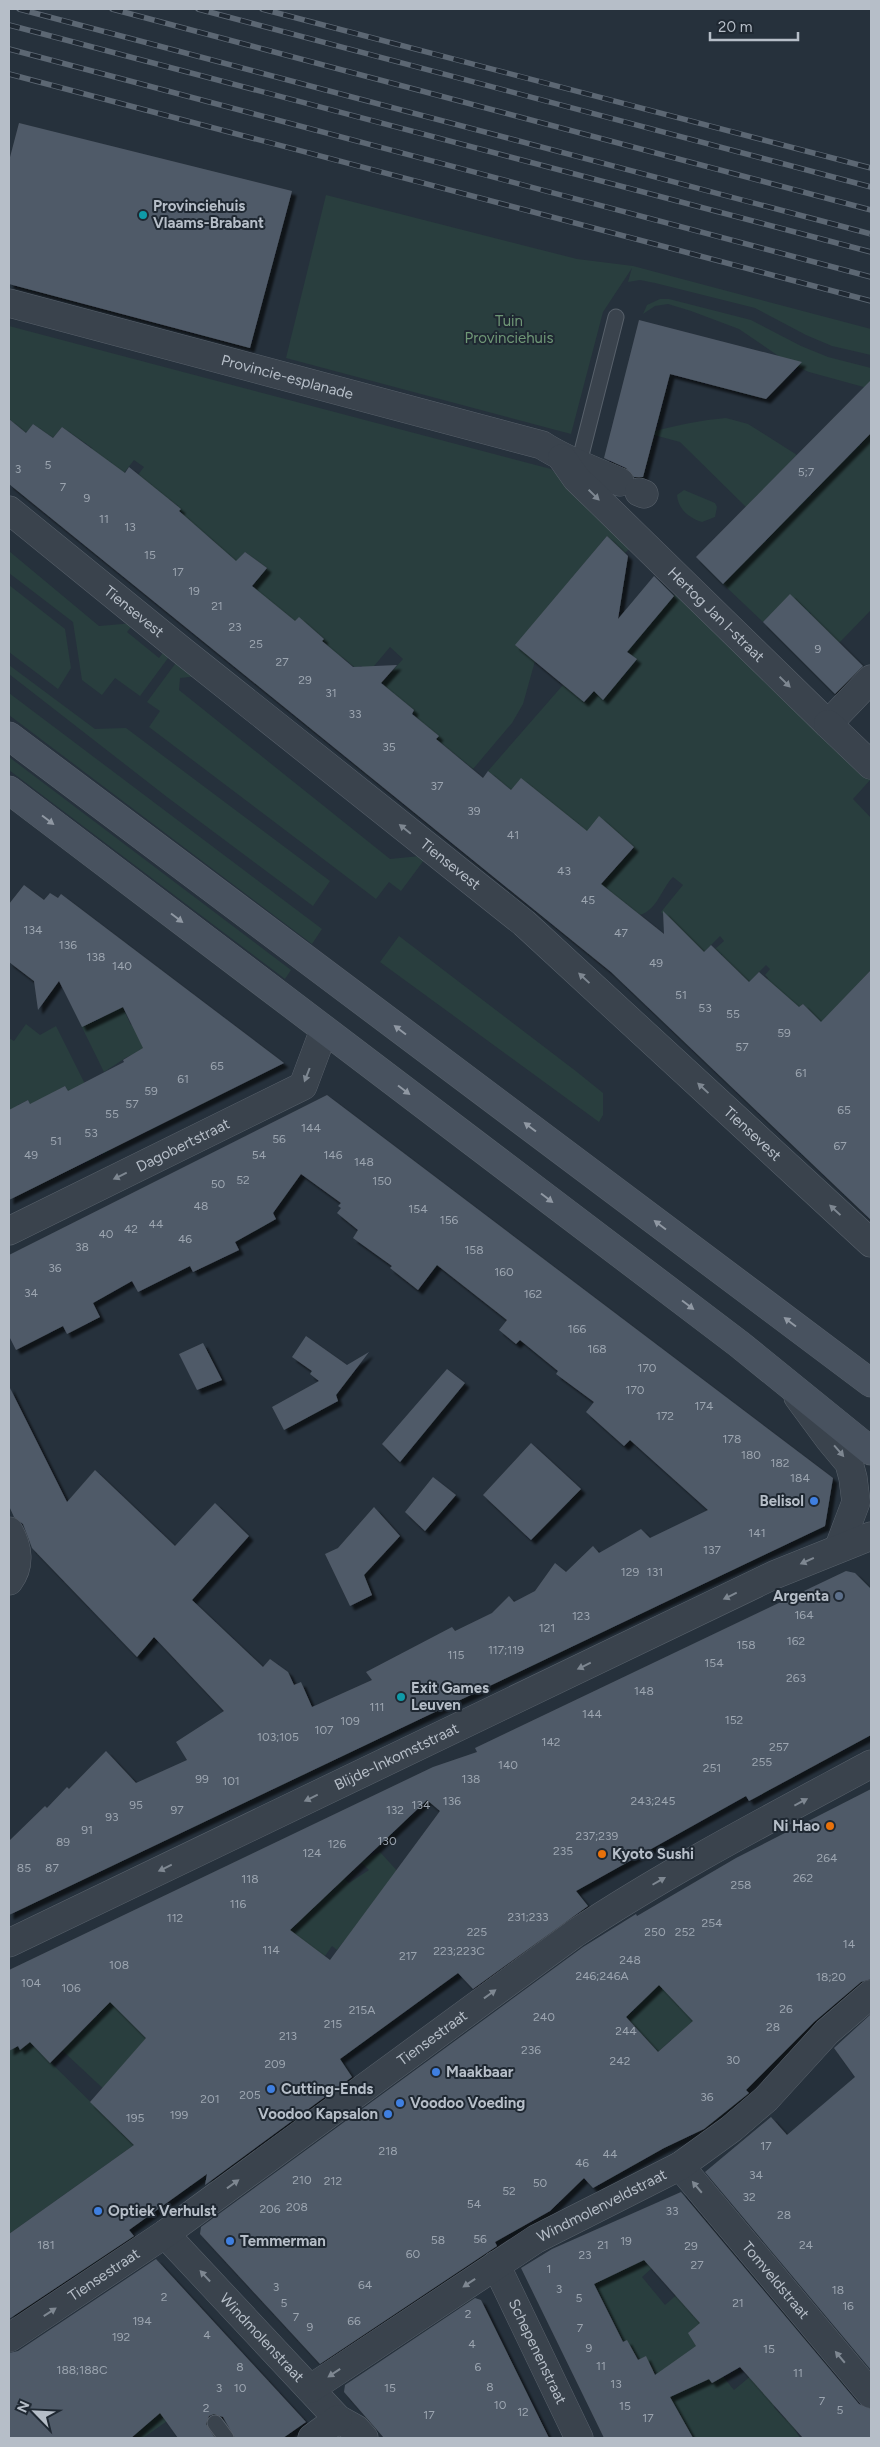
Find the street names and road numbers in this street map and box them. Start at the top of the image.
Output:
street label: Provincie-esplanade [219,351,355,403]
street label: Hertog Jan I-straat [664,563,768,666]
street label: Tiensevest [100,582,168,641]
street label: Tiensevest [417,835,484,894]
street label: Tiensevest [720,1103,785,1165]
street label: Dagobertstraat [133,1114,233,1176]
street label: Blijde-Inkomststraat [331,1719,462,1794]
street label: Tiensestraat [394,2006,471,2070]
street label: Windmolenveldstraat [534,2165,670,2246]
street label: Tomveldstraat [738,2238,813,2323]
street label: Tiensestraat [65,2244,143,2305]
street label: Windmolenstraat [216,2290,308,2386]
street label: Schepenenstraat [505,2296,571,2407]

